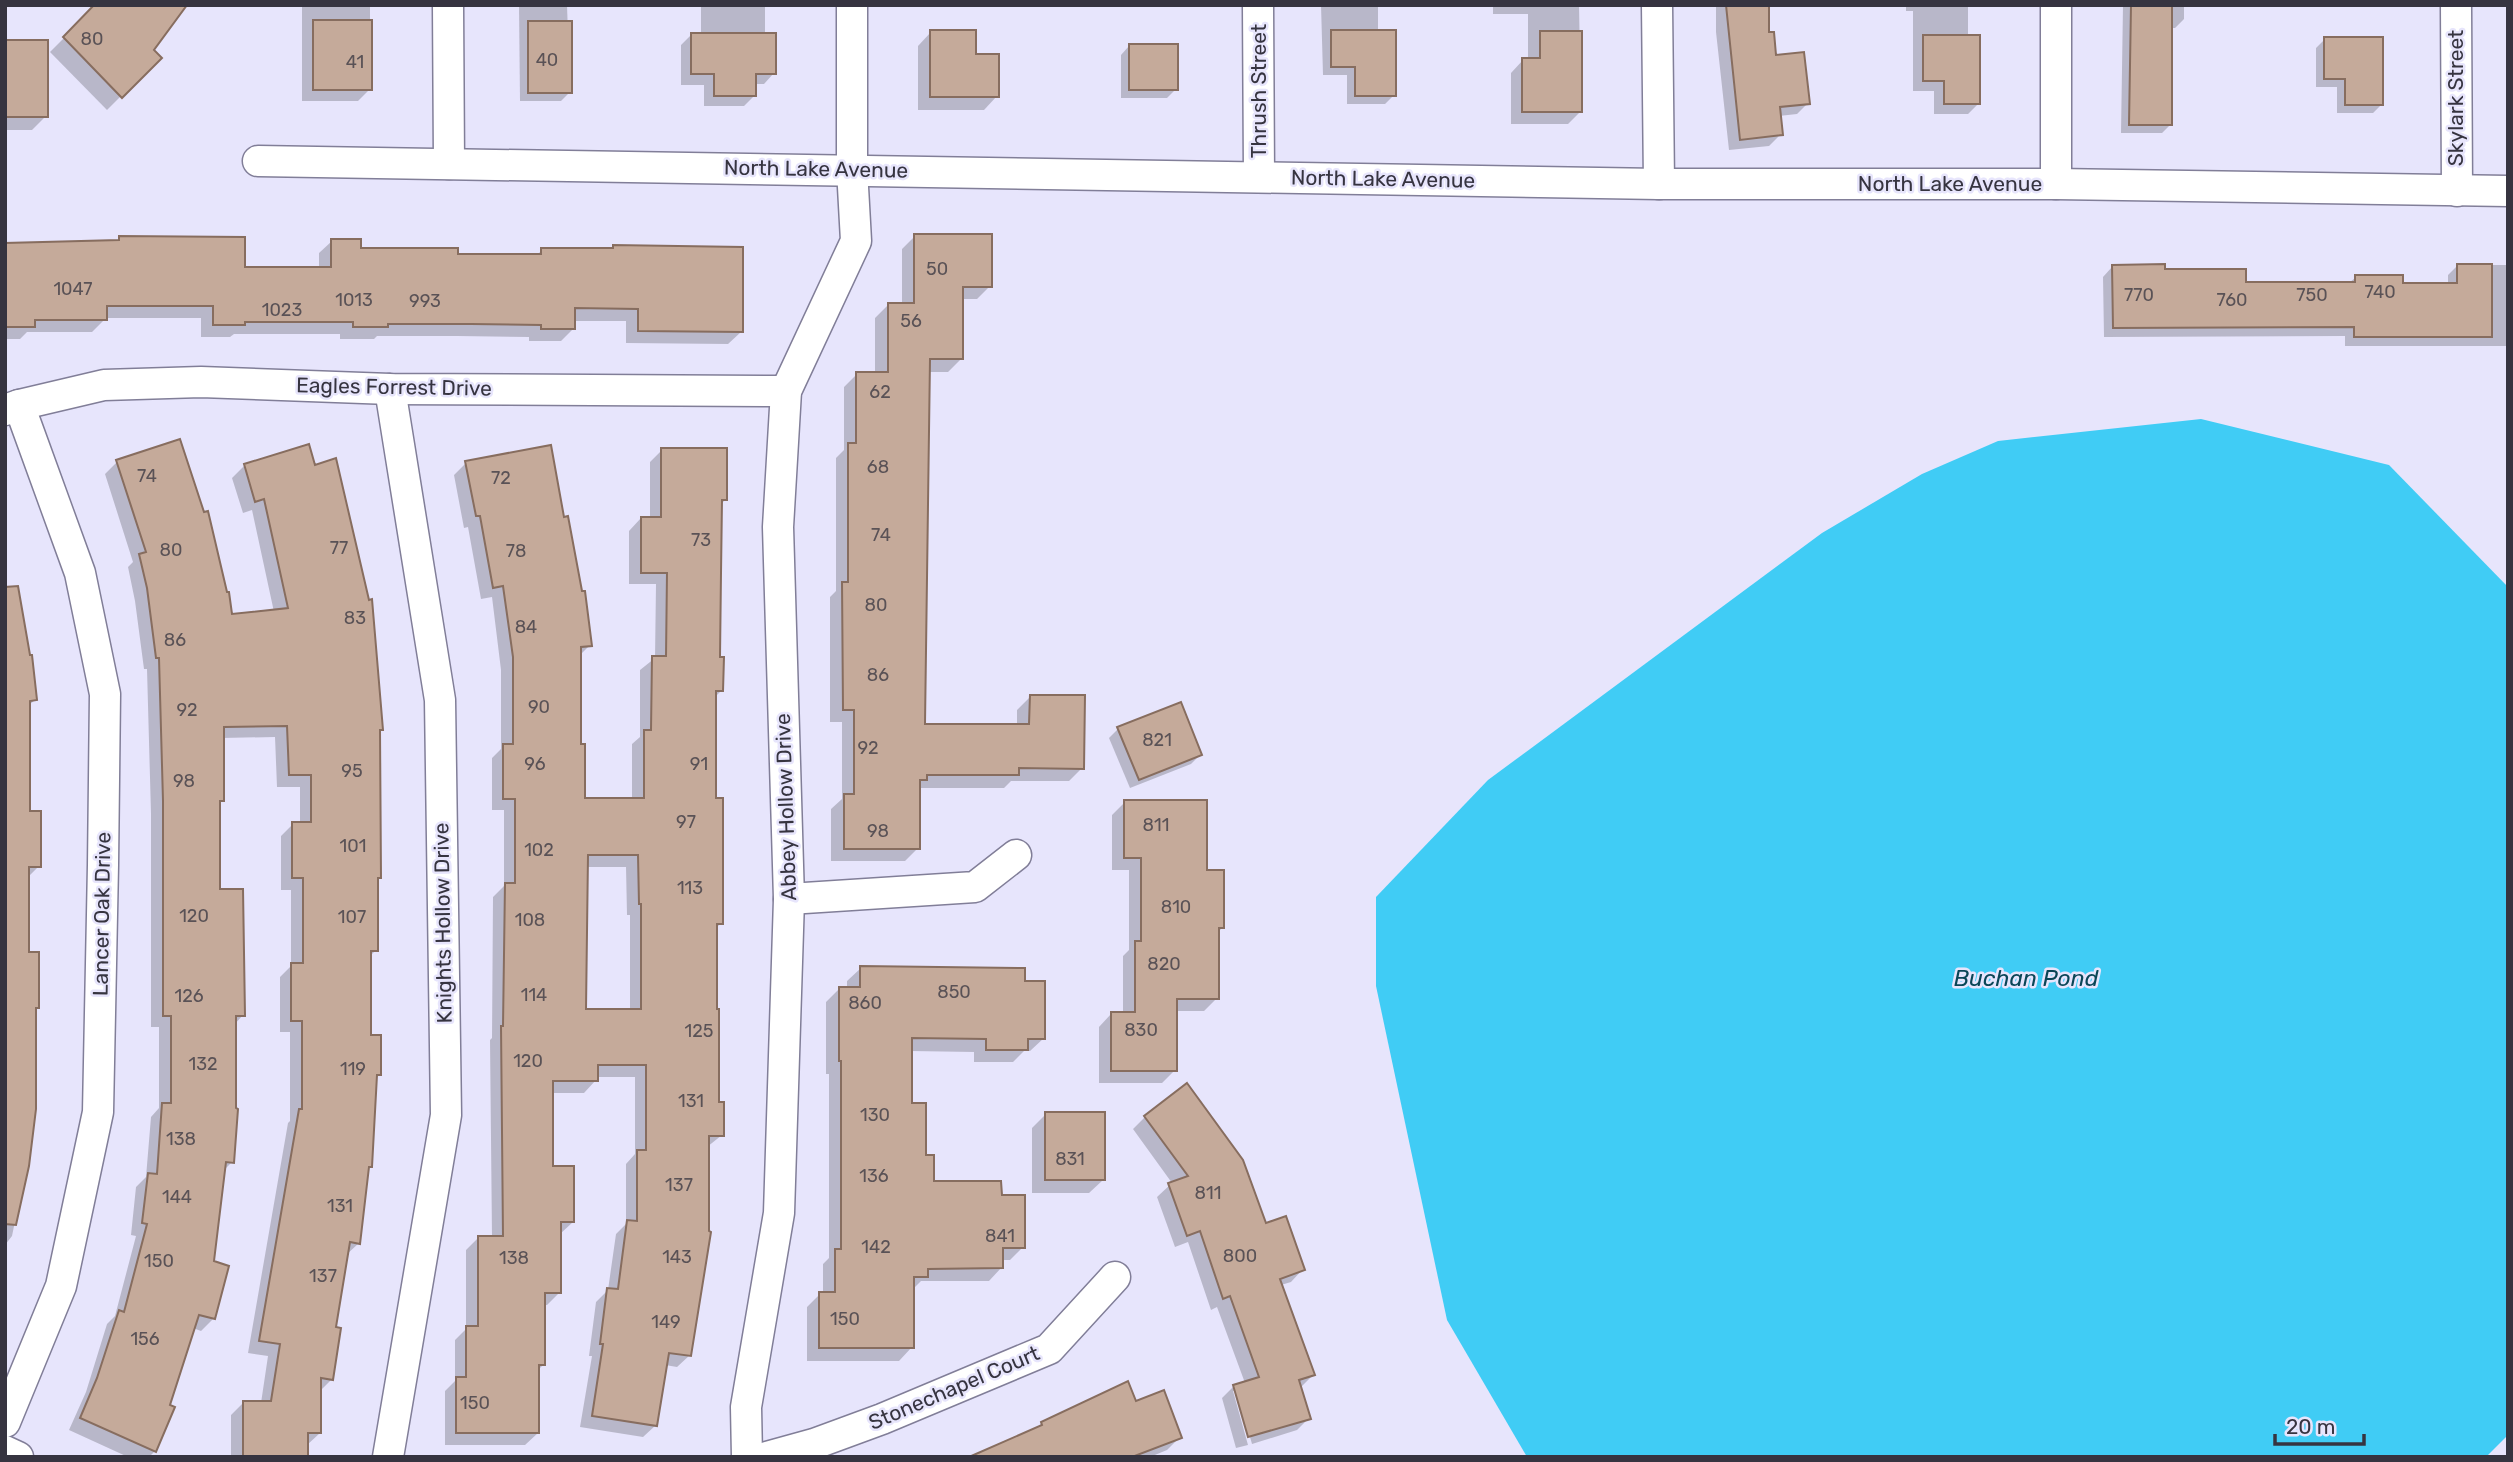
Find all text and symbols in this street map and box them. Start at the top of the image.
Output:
street label: Thrush Street [1246,24,1271,158]
house number: 80 [81,28,103,50]
street label: Skylark Street [2443,30,2468,166]
house number: 40 [536,49,558,71]
house number: 41 [346,51,364,73]
street label: North Lake Avenue [724,154,908,183]
street label: North Lake Avenue [1291,164,1475,193]
street label: North Lake Avenue [1858,171,2042,196]
house number: 50 [926,258,948,280]
house number: 1047 [53,278,93,300]
house number: 740 [2364,281,2396,303]
house number: 770 [2124,284,2154,306]
house number: 750 [2296,284,2328,306]
house number: 1013 [335,289,373,311]
house number: 760 [2217,289,2247,311]
house number: 993 [409,290,441,312]
house number: 1023 [262,299,302,321]
house number: 56 [900,310,922,332]
street label: Eagles Forrest Drive [296,372,492,401]
house number: 62 [869,381,891,403]
house number: 68 [867,456,889,478]
house number: 74 [137,465,157,487]
house number: 72 [491,467,511,489]
house number: 74 [871,524,891,546]
house number: 73 [691,529,711,551]
house number: 77 [330,537,348,559]
house number: 80 [160,539,182,561]
house number: 78 [506,540,526,562]
house number: 80 [865,594,887,616]
house number: 83 [344,607,366,629]
house number: 84 [515,616,537,638]
house number: 86 [164,629,186,651]
house number: 86 [867,664,889,686]
house number: 90 [528,696,550,718]
house number: 92 [176,699,198,721]
street label: Abbey Hollow Drive [770,713,801,901]
house number: 821 [1142,729,1172,751]
house number: 92 [857,737,879,759]
house number: 96 [524,753,546,775]
house number: 91 [690,753,708,775]
house number: 95 [341,760,363,782]
house number: 98 [173,770,195,792]
house number: 97 [676,811,696,833]
house number: 811 [1143,814,1169,836]
house number: 98 [867,820,889,842]
street label: Knights Hollow Drive [428,822,457,1024]
street label: Lancer Oak Drive [88,832,115,996]
house number: 101 [340,835,366,857]
house number: 102 [524,839,554,861]
house number: 113 [677,877,703,899]
house number: 810 [1161,896,1191,918]
house number: 120 [179,905,209,927]
house number: 107 [338,906,366,928]
house number: 108 [515,909,545,931]
house number: 820 [1147,953,1181,975]
water label: Buchan Pond [1954,964,2099,992]
house number: 850 [937,981,971,1003]
house number: 114 [521,984,547,1006]
house number: 126 [174,985,204,1007]
house number: 860 [848,992,882,1014]
house number: 830 [1124,1019,1158,1041]
house number: 125 [685,1020,713,1042]
house number: 120 [513,1050,543,1072]
house number: 132 [188,1053,218,1075]
house number: 119 [340,1058,366,1080]
house number: 131 [678,1090,704,1112]
house number: 130 [860,1104,890,1126]
house number: 138 [166,1128,196,1150]
house number: 831 [1055,1148,1085,1170]
house number: 136 [859,1165,889,1187]
house number: 137 [665,1174,693,1196]
house number: 811 [1195,1182,1221,1204]
house number: 144 [162,1186,192,1208]
house number: 131 [327,1195,353,1217]
house number: 841 [985,1225,1015,1247]
house number: 142 [861,1236,891,1258]
house number: 800 [1223,1245,1257,1267]
house number: 143 [662,1246,692,1268]
house number: 138 [499,1247,529,1269]
house number: 150 [144,1250,174,1272]
house number: 137 [309,1265,337,1287]
house number: 150 [830,1308,860,1330]
house number: 149 [651,1311,681,1333]
house number: 156 [130,1328,160,1350]
street label: Stonechapel Court [865,1340,1043,1435]
house number: 150 [460,1392,490,1414]
scale bar [2275,1402,2364,1446]
text: 20 m [2286,1414,2335,1439]

